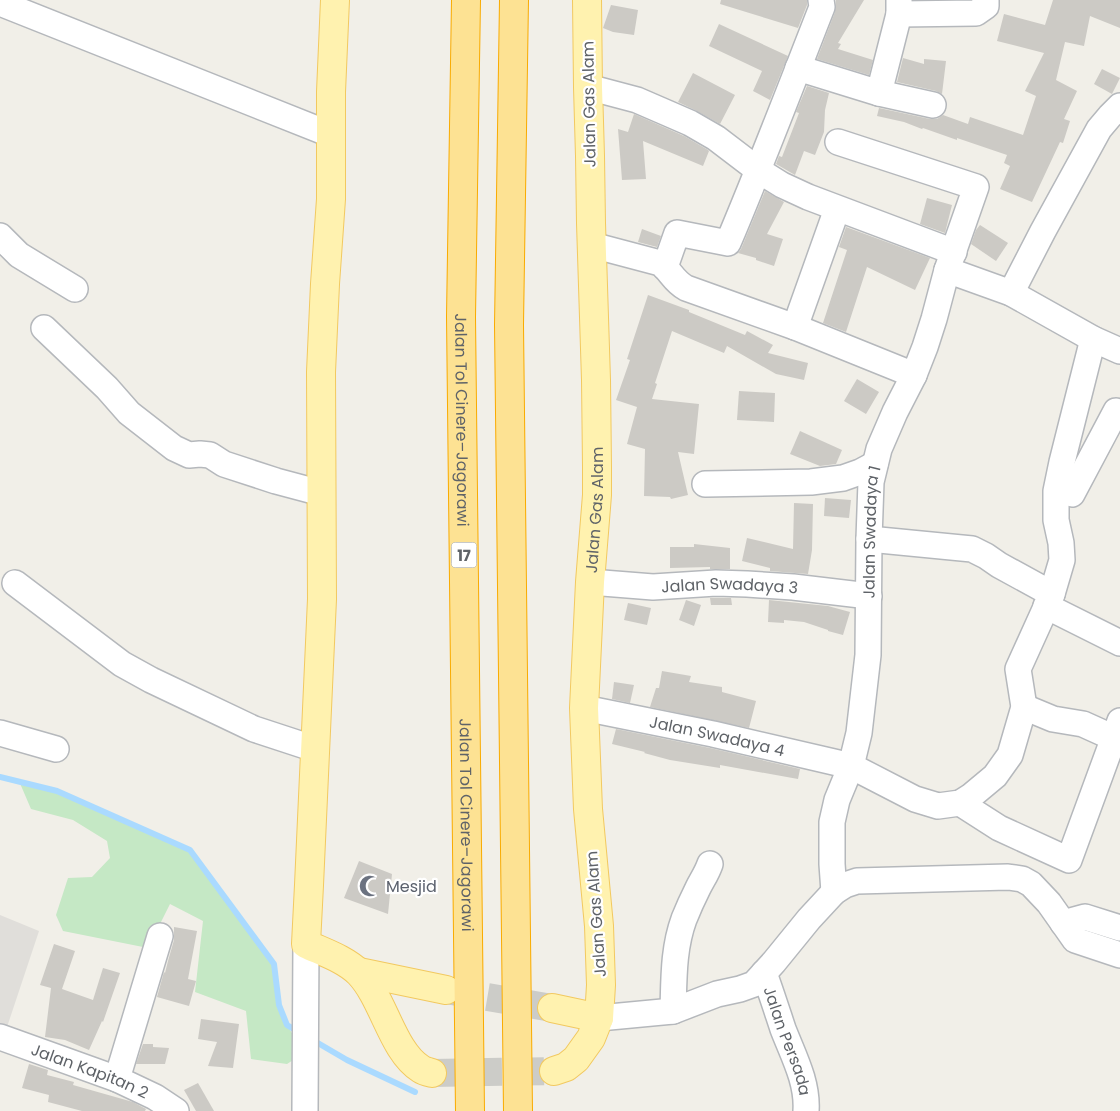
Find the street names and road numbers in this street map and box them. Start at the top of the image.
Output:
street label: Jalan Gas Alam [576,41,602,167]
street label: Jalan Tol Cinere–Jagorawi [449,313,475,527]
street label: Jalan Gas Alam [579,446,609,574]
street label: Jalan Swadaya 1 [857,463,886,598]
road number: 17 [452,542,476,568]
street label: Jalan Swadaya 3 [660,571,799,599]
street label: Jalan Swadaya 4 [647,710,787,762]
street label: Jalan Tol Cinere–Jagorawi [454,718,479,932]
street label: Jalan Gas Alam [580,850,612,978]
street label: Jalan Persada [758,983,817,1097]
street label: Jalan Kapitan 2 [28,1038,152,1104]

